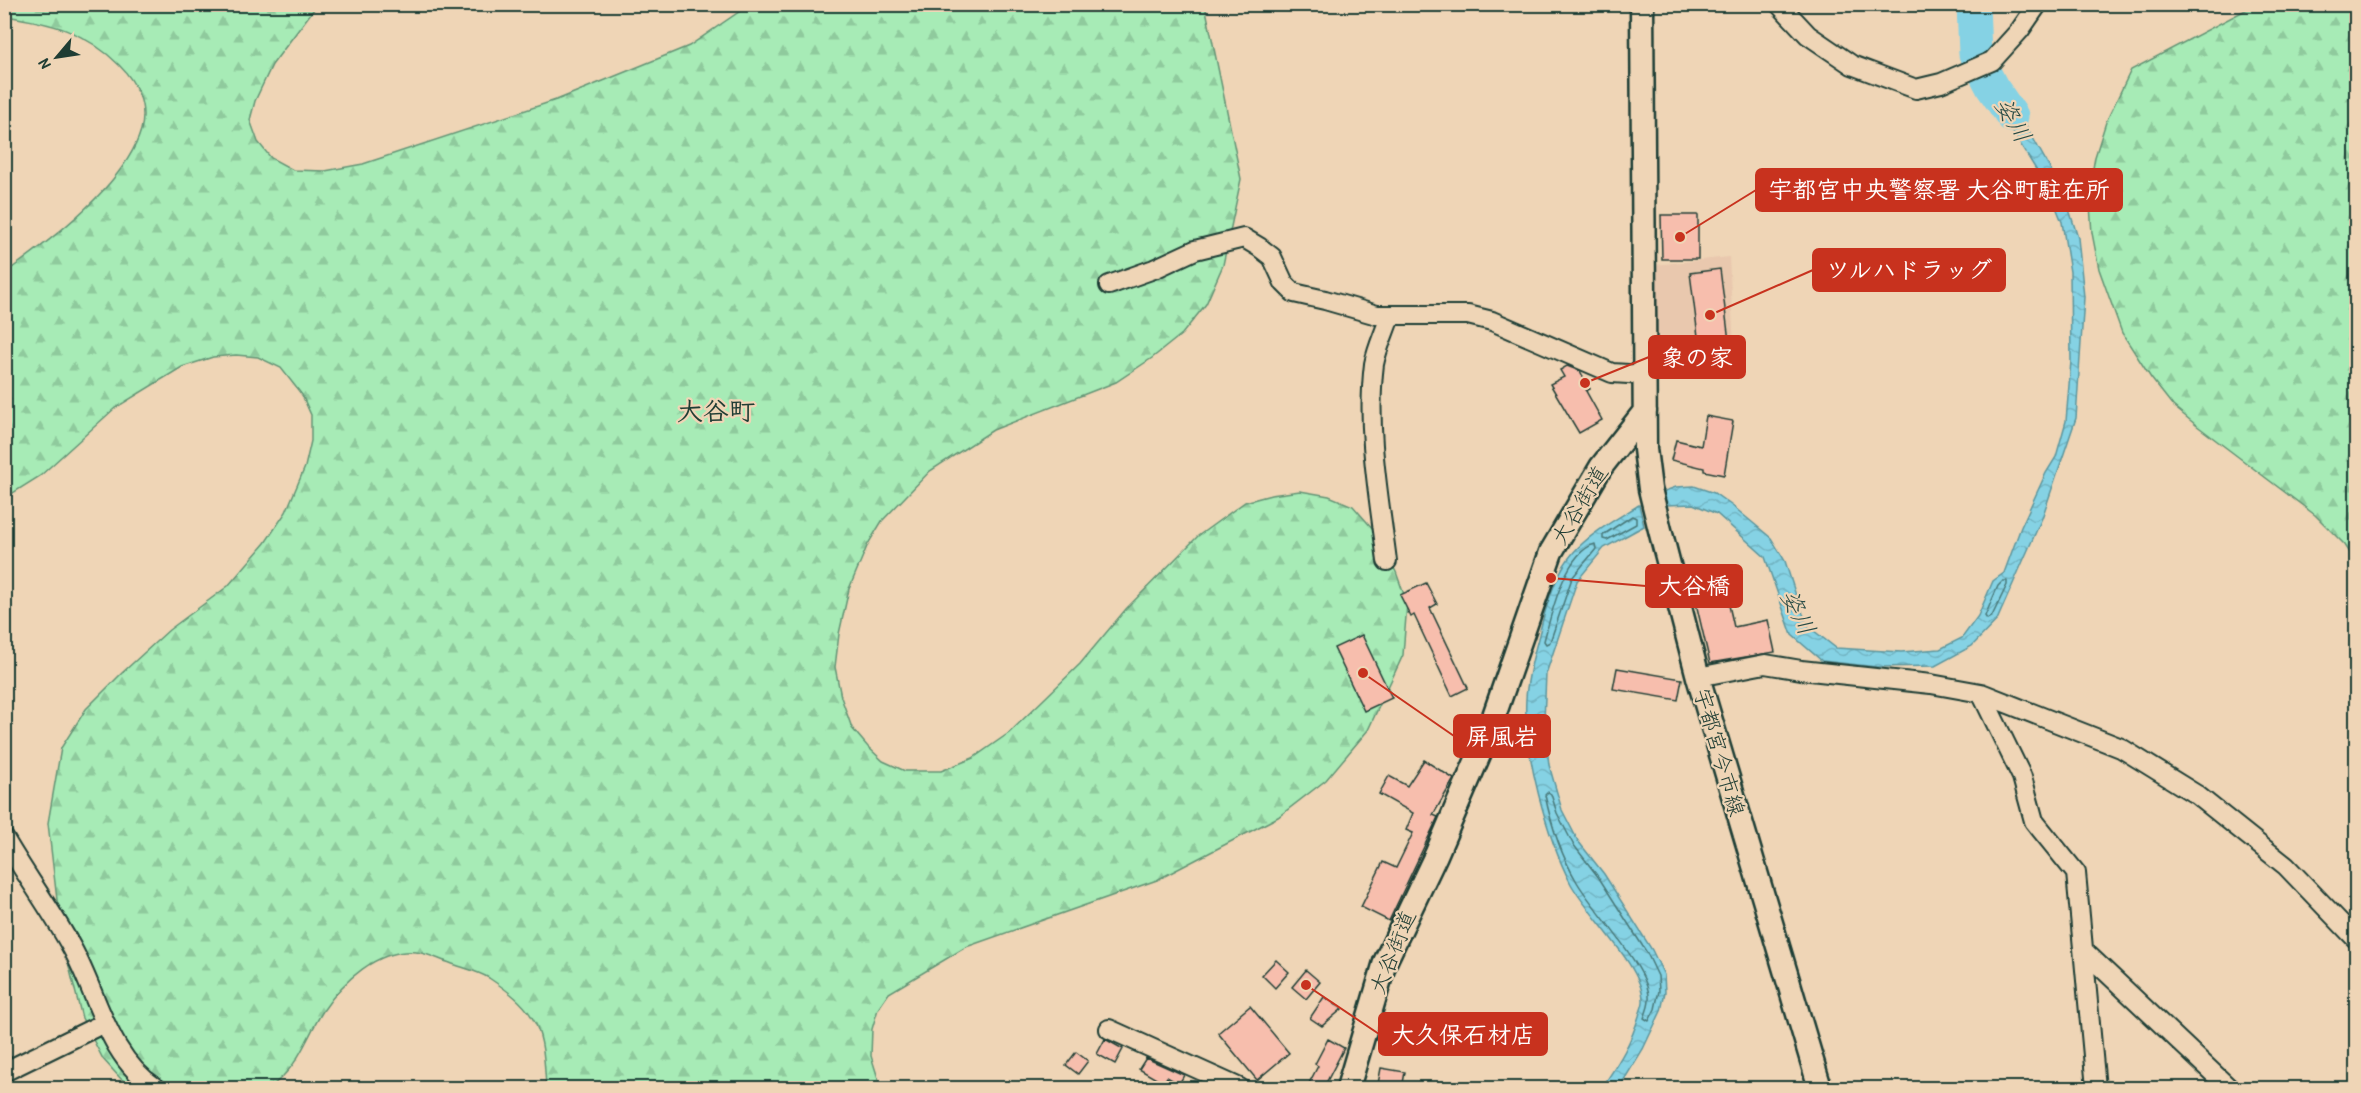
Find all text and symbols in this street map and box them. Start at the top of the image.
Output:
north arrow [27,27,87,87]
text: N [32,55,56,73]
water label: 姿川 [1988,91,2040,148]
callout: 宇都宮中央警察署 大谷町駐在所 [1756,169,2122,211]
text: 宇都宮中央警察署 大谷町駐在所 [1768,173,2110,205]
callout: ツルハドラッグ [1813,249,2005,291]
text: ツルハドラッグ [1826,253,1992,285]
callout: 象の家 [1649,336,1745,378]
text: 象の家 [1661,341,1733,373]
district label: 大谷町 [677,393,755,428]
street label: 大谷街道 [1543,460,1615,550]
callout: 大谷橋 [1646,565,1742,607]
text: 大谷橋 [1658,569,1730,601]
water label: 姿川 [1774,583,1824,640]
street label: 宇都宮今市線 [1687,684,1753,820]
callout: 屏風岩 [1454,715,1550,757]
text: 屏風岩 [1466,720,1538,752]
street label: 大谷街道 [1362,906,1422,998]
callout: 大久保石材店 [1379,1013,1547,1055]
text: 大久保石材店 [1391,1018,1535,1050]

